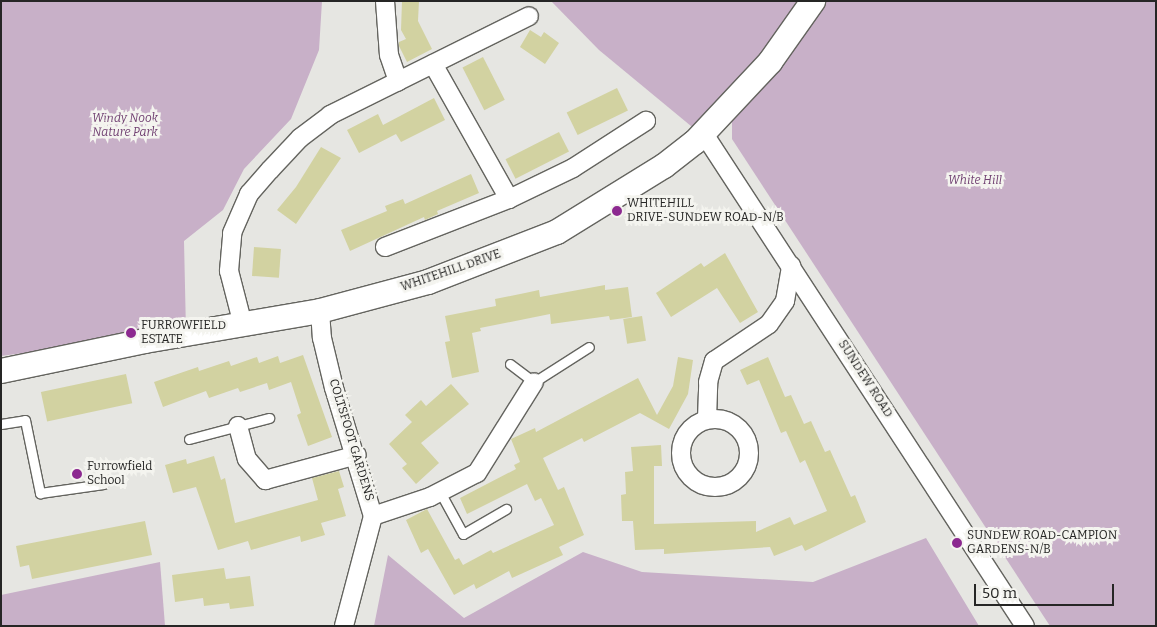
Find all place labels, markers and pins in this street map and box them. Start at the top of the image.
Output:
place label: WHITEHILL DRIVE-SUNDEW ROAD-N/B [627,197,784,225]
marker: WHITEHILL DRIVE-SUNDEW ROAD-N/B [611,205,623,217]
place label: FURROWFIELD ESTATE [141,319,226,347]
marker: FURROWFIELD ESTATE [125,327,137,339]
place label: Furrowfield School [87,460,152,488]
marker: Furrowfield School [71,468,83,480]
place label: SUNDEW ROAD-CAMPION GARDENS-N/B [967,529,1117,557]
marker: SUNDEW ROAD-CAMPION GARDENS-N/B [951,537,963,549]

